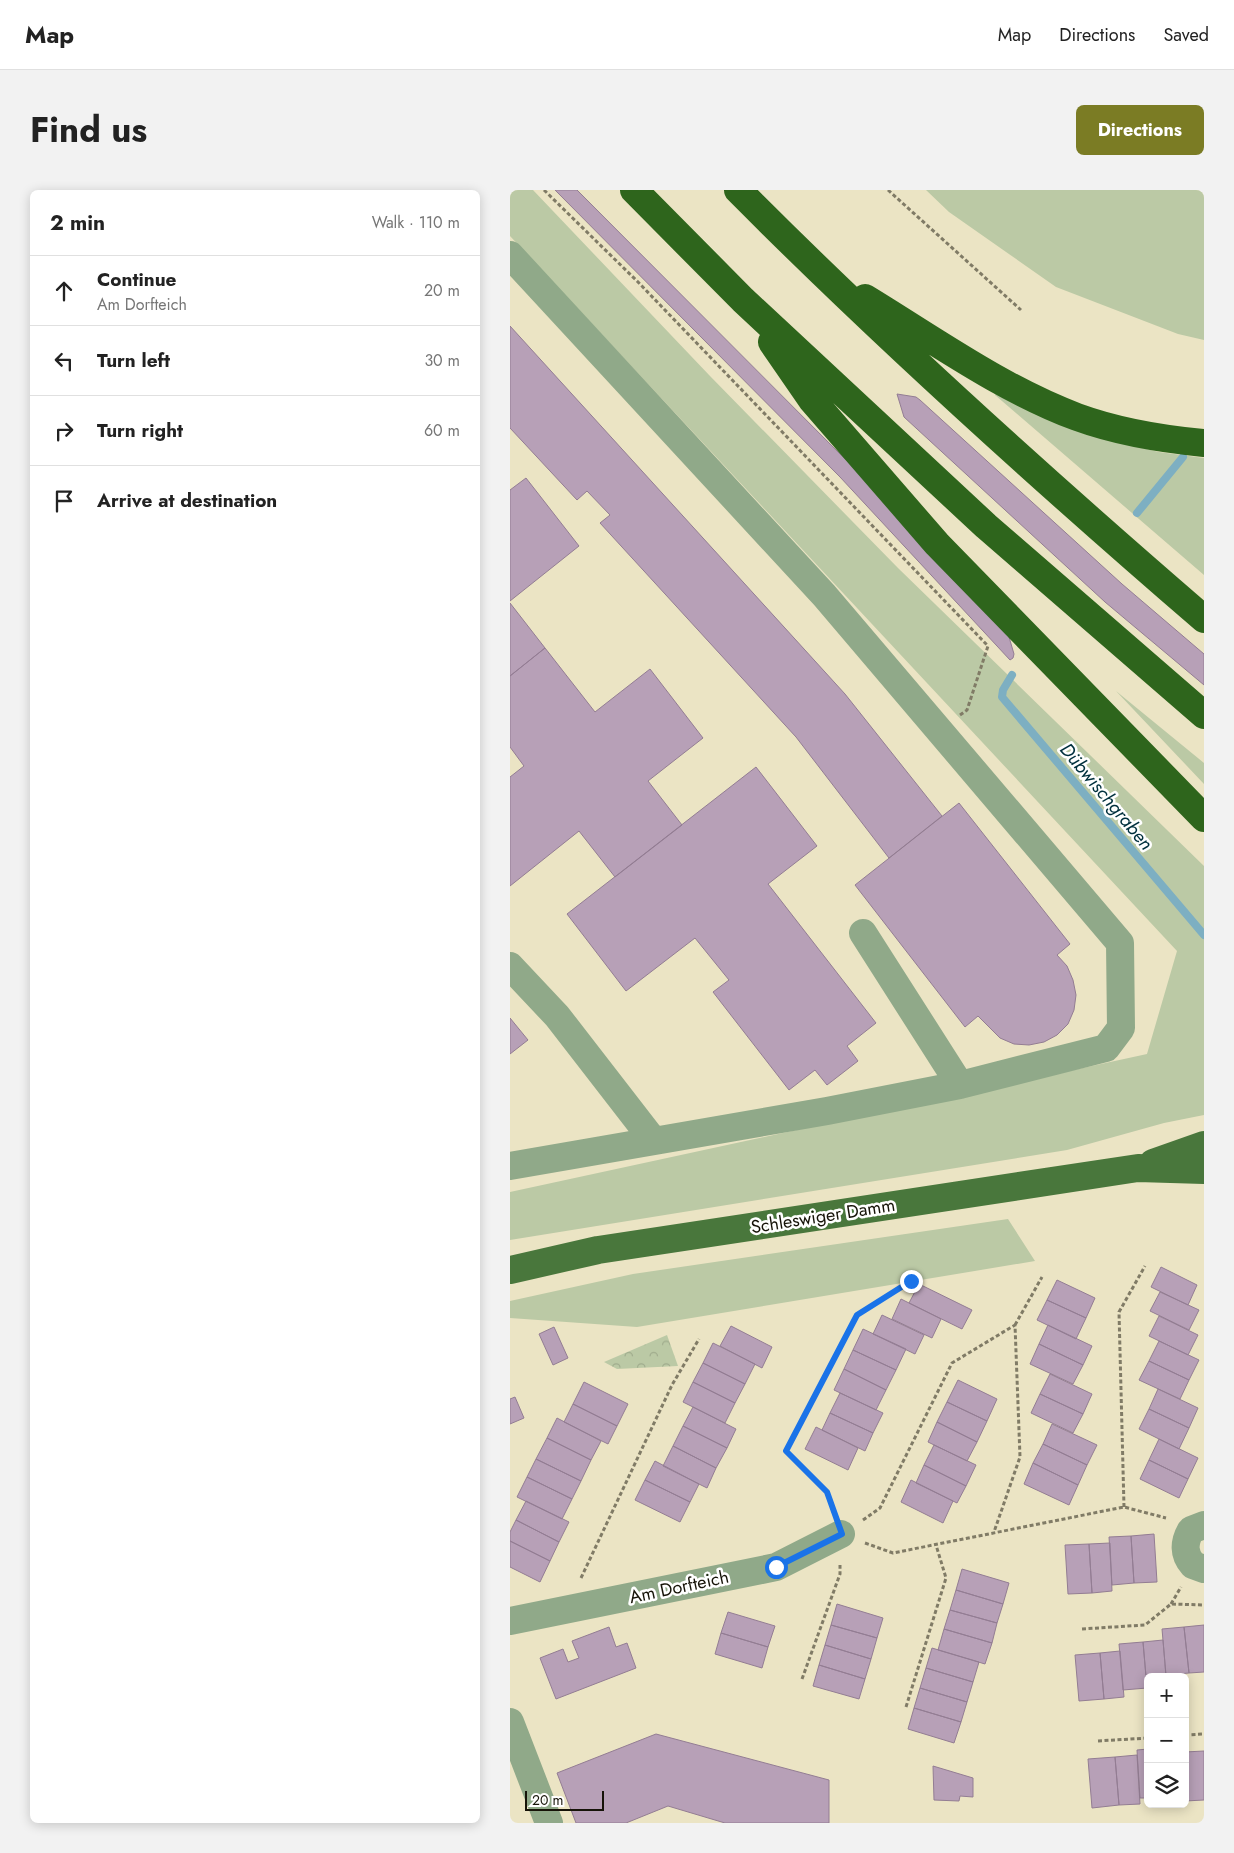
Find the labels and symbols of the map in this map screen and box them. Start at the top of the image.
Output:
water label: Dübwischgraben [1054,737,1160,856]
street label: Schleswiger Damm [749,1192,897,1240]
route end [900,1270,923,1293]
route start [765,1556,788,1579]
street label: Am Dorfteich [627,1564,731,1610]
scale bar [525,1788,604,1811]

